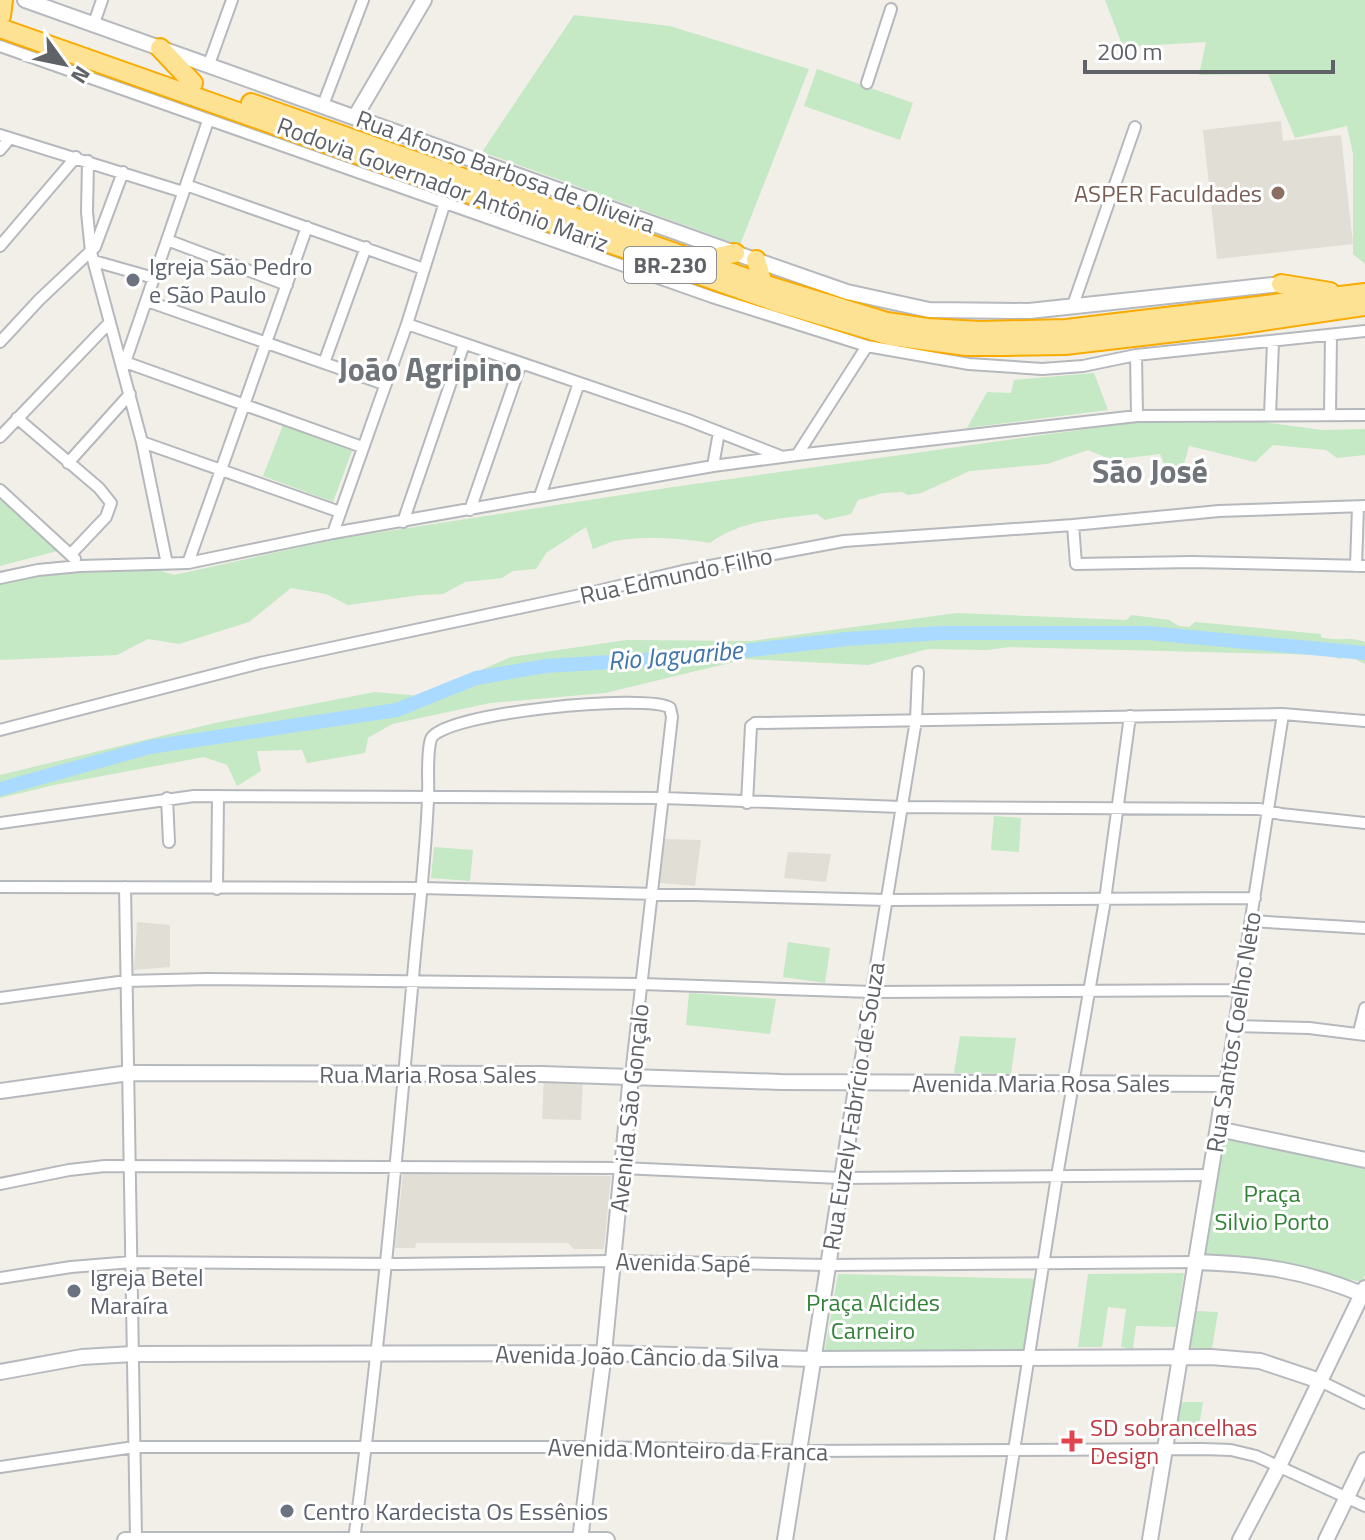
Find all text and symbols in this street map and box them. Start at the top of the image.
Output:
north arrow [24,24,104,104]
scale bar [1085,24,1333,74]
text: 200 m [1097,33,1163,69]
text: N [62,59,99,91]
street label: Rua Afonso Barbosa de Oliveira [351,100,661,242]
street label: Rodovia Governador Antônio Mariz [272,107,614,261]
place label: ASPER Faculdades [1074,175,1262,211]
marker: ASPER Faculdades [1269,184,1287,202]
road number: BR-230 [624,247,716,283]
place label: Igreja São Pedro e São Paulo [149,248,312,312]
marker: Igreja São Pedro e São Paulo [124,271,142,289]
district label: João Agripino [338,345,522,393]
district label: São José [1092,447,1208,495]
street label: Rua Edmundo Filho [576,537,776,613]
water label: Rio Jaguaribe [606,630,746,680]
street label: Rua Santos Coelho Neto [1196,909,1270,1155]
street label: Rua Euzely Fabrício de Souza [812,959,894,1253]
street label: Avenida São Gonçalo [600,1002,658,1214]
street label: Rua Maria Rosa Sales [319,1056,537,1092]
street label: Avenida Maria Rosa Sales [912,1065,1170,1101]
park label: Praça Silvio Porto [1215,1175,1329,1239]
street label: Avenida Sapé [615,1243,751,1281]
place label: Igreja Betel Maraíra [90,1259,204,1323]
marker: Igreja Betel Maraíra [65,1282,83,1300]
park label: Praça Alcides Carneiro [806,1284,940,1348]
street label: Avenida João Câncio da Silva [495,1336,779,1376]
place label: SD sobrancelhas Design [1090,1409,1258,1473]
street label: Avenida Monteiro da Franca [547,1429,829,1469]
marker: SD sobrancelhas Design [1061,1430,1083,1452]
place label: Centro Kardecista Os Essênios [303,1493,608,1529]
marker: Centro Kardecista Os Essênios [278,1502,296,1520]

